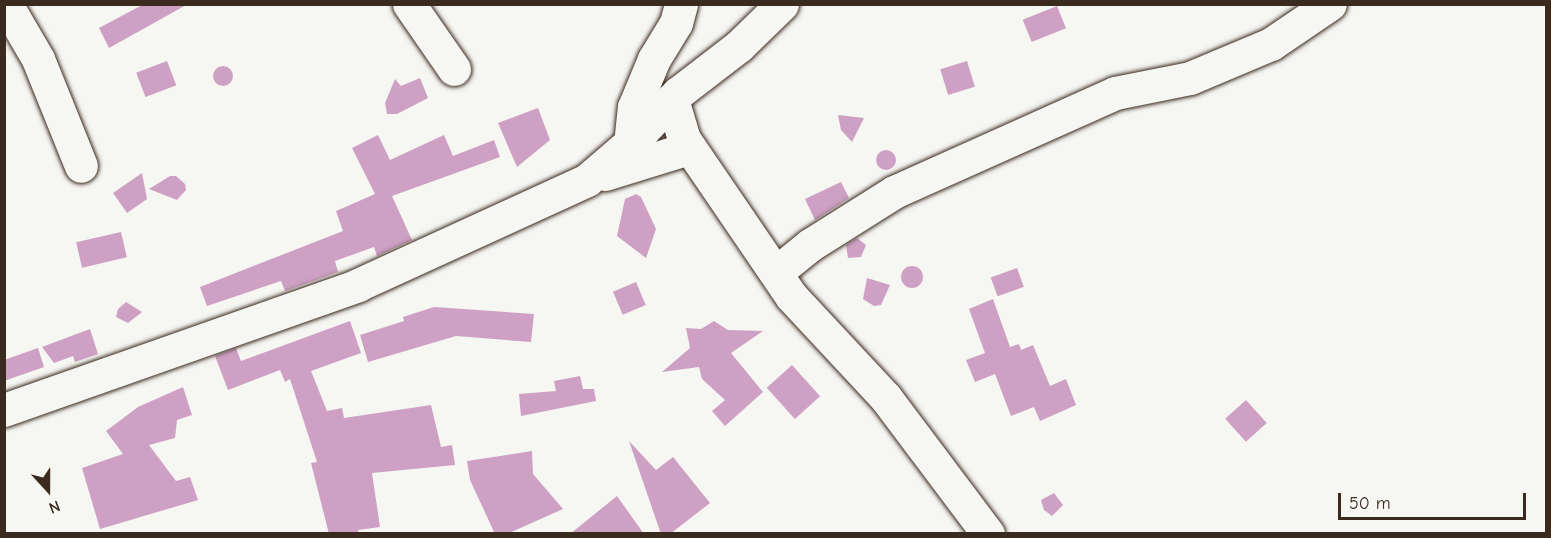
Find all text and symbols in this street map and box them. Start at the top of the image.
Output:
north arrow [18,460,78,520]
scale bar [1341,481,1528,519]
text: 50 m [1349,493,1391,514]
text: N [46,497,63,517]

